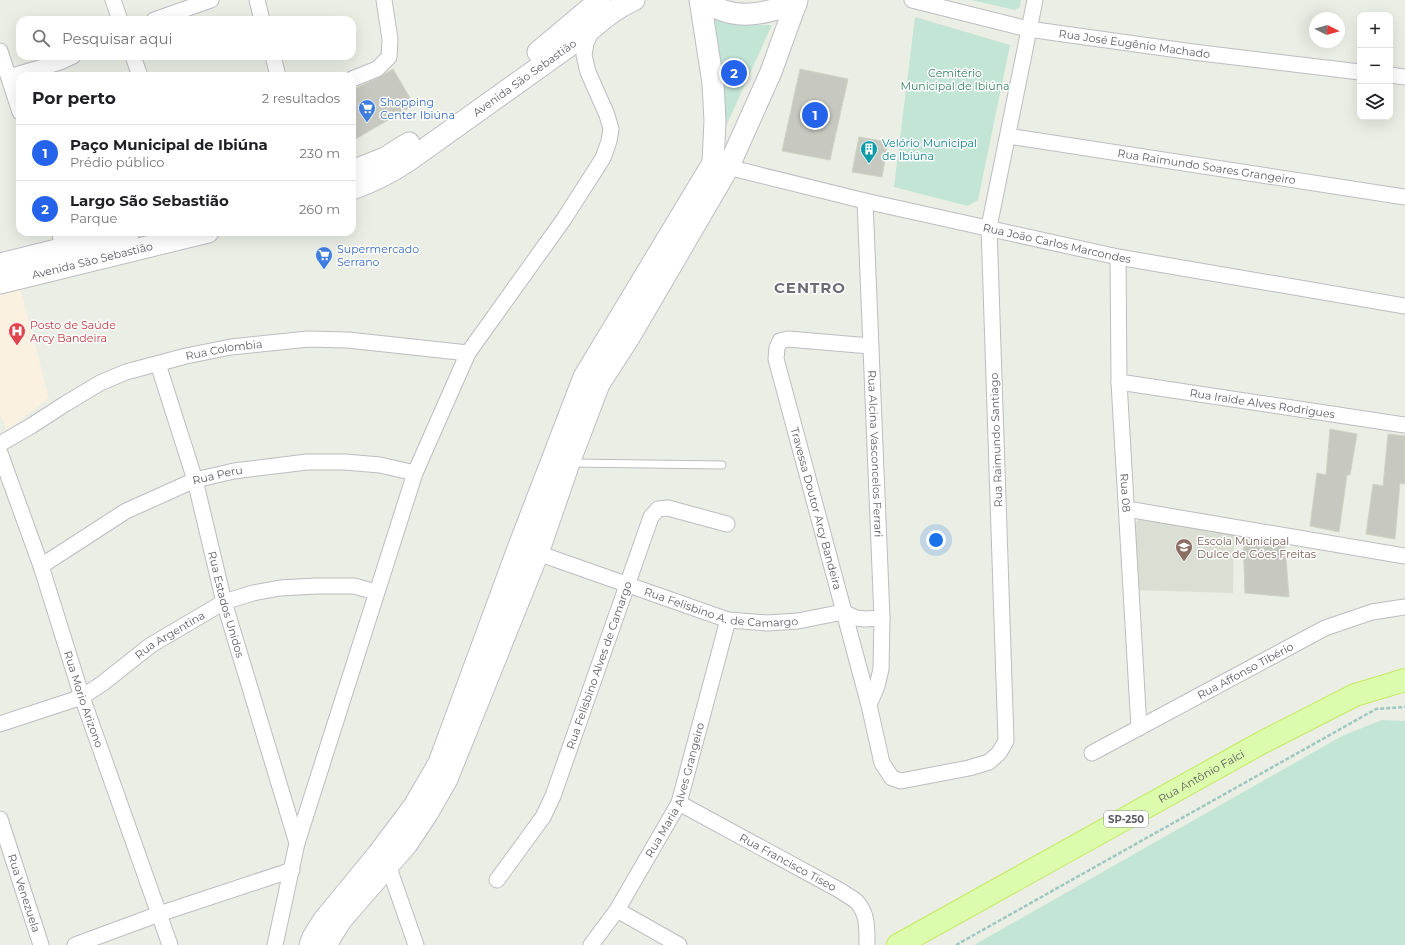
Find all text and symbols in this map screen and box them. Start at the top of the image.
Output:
north arrow [1309,12,1345,48]
map controls [1357,12,1393,120]
button: + [1357,12,1393,48]
search box [16,16,356,60]
street label: Rua José Eugênio Machado [1058,26,1211,61]
icon: search [30,27,52,49]
text: Pesquisar aqui [62,29,173,48]
street label: Avenida São Sebastião [470,36,579,119]
button: − [1357,48,1393,84]
pin: 2 [721,58,747,88]
park label: Cemitério Municipal de Ibiúna [900,66,1010,93]
button: layers [1357,84,1393,120]
text: Por perto [32,88,116,108]
text: 2 resultados [262,90,340,106]
place label: Shopping Center Ibiúna [380,95,455,122]
supermarket icon: Shopping Center Ibiúna [357,98,377,123]
pin: 1 [802,100,828,130]
text: Paço Municipal de Ibiúna [70,135,268,154]
place label: Velório Municipal de Ibiúna [882,136,977,163]
building icon: Velório Municipal de Ibiúna [859,139,879,164]
text: 1 [42,145,48,161]
text: 230 m [299,145,340,161]
street label: Rua Raimundo Soares Grangeiro [1117,146,1297,187]
text: Prédio público [70,154,165,170]
text: Largo São Sebastião [70,191,229,210]
text: 2 [41,201,49,217]
text: 260 m [299,201,340,217]
text: Parque [70,210,117,226]
street label: Rua João Carlos Marcondes [982,220,1133,266]
street label: Avenida São Sebastião [30,239,154,282]
place label: Supermercado Serrano [337,242,419,269]
supermarket icon: Supermercado Serrano [314,245,334,270]
district label: CENTRO [774,278,846,297]
place label: Posto de Saúde Arcy Bandeira [30,318,116,345]
hospital icon: Posto de Saúde Arcy Bandeira [7,321,27,346]
street label: Rua Colombia [184,337,263,363]
street label: Rua Alcina Vasconcelos Ferrari [865,370,886,538]
street label: Rua Raimundo Santiago [987,372,1005,508]
street label: Rua Iraíde Alves Rodrigues [1189,386,1337,421]
street label: Travessa Doutor Arcy Bandeira [788,426,845,591]
street label: Rua Peru [191,463,243,487]
street label: Rua 08 [1117,473,1134,513]
your location [926,530,946,550]
place label: Escola Municipal Dulce de Góes Freitas [1197,534,1317,561]
school or university icon: Escola Municipal Dulce de Góes Freitas [1174,537,1194,562]
street label: Rua Estados Unidos [205,550,248,660]
street label: Rua Felisbino Alves de Camargo [563,579,635,751]
street label: Rua Felisbino A. de Camargo [642,584,799,630]
street label: Rua Argentina [132,608,207,662]
street label: Rua Affonso Tibério [1195,639,1296,702]
street label: Rua Morio Arizono [61,649,106,750]
street label: Rua Maria Alves Grangeiro [642,721,707,860]
street label: Rua Antônio Falci [1156,747,1247,806]
road number: SP-250 [1104,811,1148,827]
street label: Rua Francisco Tiseo [737,830,839,894]
street label: Rua Venezuela [5,852,43,934]

